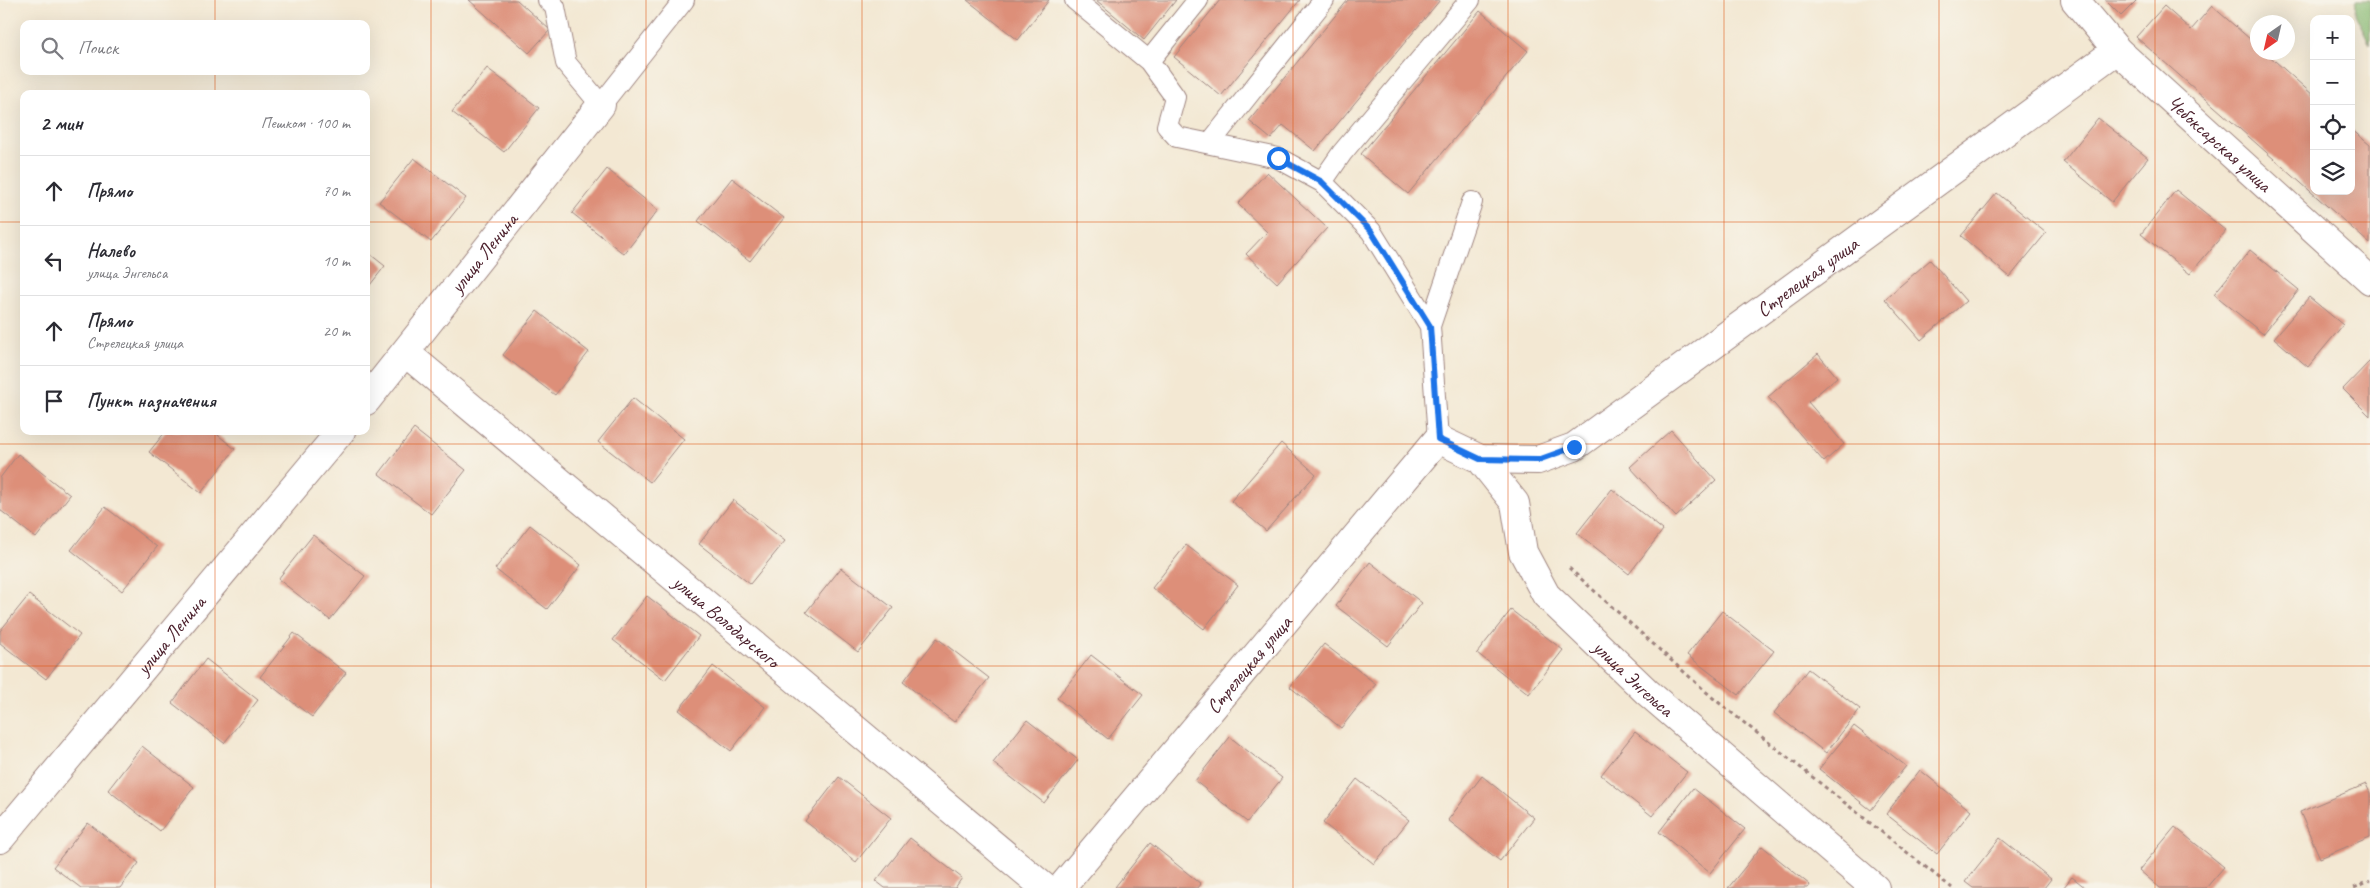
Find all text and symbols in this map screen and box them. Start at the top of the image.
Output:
north arrow [2250,15,2295,60]
map controls [2310,15,2355,195]
button: + [2310,15,2355,60]
search box [20,20,370,75]
icon: search [38,34,66,62]
text: Поиск [78,36,118,60]
button: − [2310,60,2355,105]
street label: Чебоксарская улица [2162,90,2278,199]
button: locate [2310,105,2355,150]
text: 2 мин [40,110,83,136]
text: Пешком · 100 m [261,113,350,133]
route start [1267,147,1290,170]
button: layers [2310,150,2355,195]
icon: ahead [40,177,68,205]
text: Прямо [87,179,132,203]
text: 70 m [323,181,350,201]
street label: улица Ленина [444,207,524,299]
street label: Стрелецкая улица [1751,231,1864,323]
text: Налево [87,239,135,263]
icon: left [40,247,68,275]
text: 10 m [323,251,350,271]
text: улица Энгельса [87,263,167,283]
text: Прямо [87,309,132,333]
icon: ahead [40,317,68,345]
text: 20 m [323,321,350,341]
text: Стрелецкая улица [87,333,183,353]
icon: arrive [40,387,68,415]
text: Пункт назначения [87,389,216,413]
route end [1563,436,1586,459]
street label: улица Володарского [667,569,786,675]
street label: улица Ленина [130,589,212,680]
street label: Стрелецкая улица [1201,610,1298,719]
street label: улица Энгельса [1587,634,1680,723]

